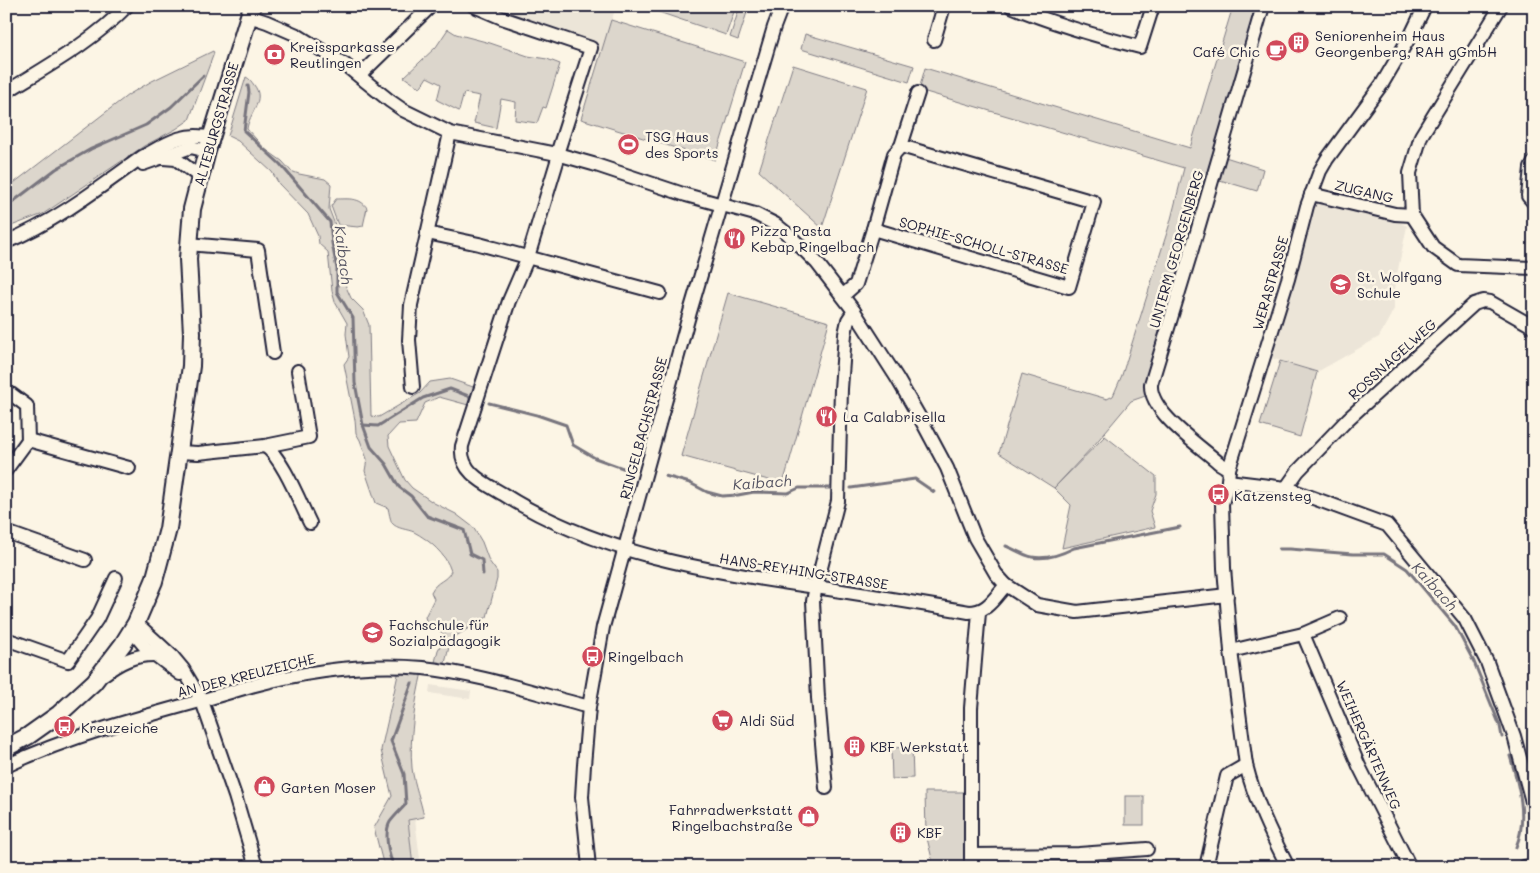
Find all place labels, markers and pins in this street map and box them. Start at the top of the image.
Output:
place label: Seniorenheim Haus Georgenberg, RAH gGmbH [1315,26,1497,61]
building icon: Seniorenheim Haus Georgenberg, RAH gGmbH [1287,31,1311,55]
place label: Kreissparkasse Reutlingen [290,37,395,72]
cafe icon: Café Chic [1264,39,1288,63]
bank icon: Kreissparkasse Reutlingen [262,42,286,66]
place label: Café Chic [1193,42,1260,61]
place label: TSG Haus des Sports [645,127,719,162]
sports icon: TSG Haus des Sports [617,132,641,156]
place label: Pizza Pasta Kebap Ringelbach [751,221,874,256]
restaurant icon: Pizza Pasta Kebap Ringelbach [723,226,747,250]
place label: St. Wolfgang Schule [1357,267,1442,302]
school or university icon: St. Wolfgang Schule [1329,272,1353,296]
restaurant icon: La Calabrisella [815,404,839,428]
place label: La Calabrisella [843,407,946,426]
bus stop icon: Katzensteg [1206,483,1230,507]
place label: Katzensteg [1234,486,1311,505]
place label: Fachschule für Sozialpädagogik [389,615,501,650]
school or university icon: Fachschule für Sozialpädagogik [361,620,385,644]
bus stop icon: Ringelbach [580,644,604,668]
place label: Ringelbach [608,647,683,666]
supermarket icon: Aldi Süd [711,708,735,732]
place label: Aldi Süd [739,711,794,730]
bus stop icon: Kreuzeiche [53,715,77,739]
place label: Kreuzeiche [81,718,158,737]
building icon: KBF Werkstatt [842,734,866,758]
place label: KBF Werkstatt [870,737,969,756]
shop icon: Garten Moser [253,775,277,799]
place label: Garten Moser [281,778,376,797]
place label: Fahrradwerkstatt Ringelbachstraße [669,800,793,835]
shop icon: Fahrradwerkstatt Ringelbachstraße [797,805,821,829]
building icon: KBF [889,820,913,844]
place label: KBF [917,823,942,842]

